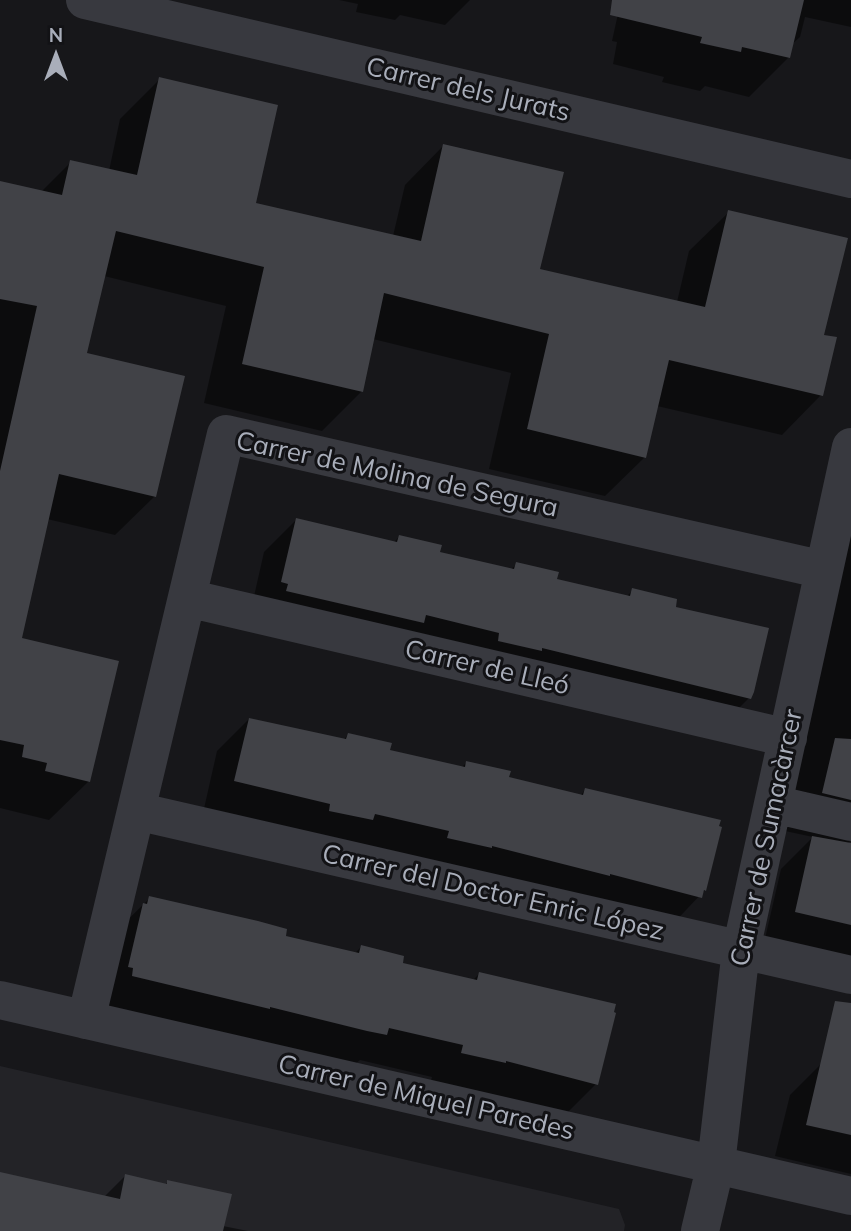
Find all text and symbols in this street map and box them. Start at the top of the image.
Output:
north arrow [21,21,91,91]
text: N [49,23,63,47]
street label: Carrer dels Jurats [363,51,573,129]
street label: Carrer de Molina de Segura [233,426,561,524]
street label: Carrer de Lleó [402,634,572,702]
street label: Carrer de Sumacàrcer [724,707,810,969]
street label: Carrer del Doctor Enric López [319,838,667,948]
street label: Carrer de Miquel Paredes [275,1049,577,1147]

